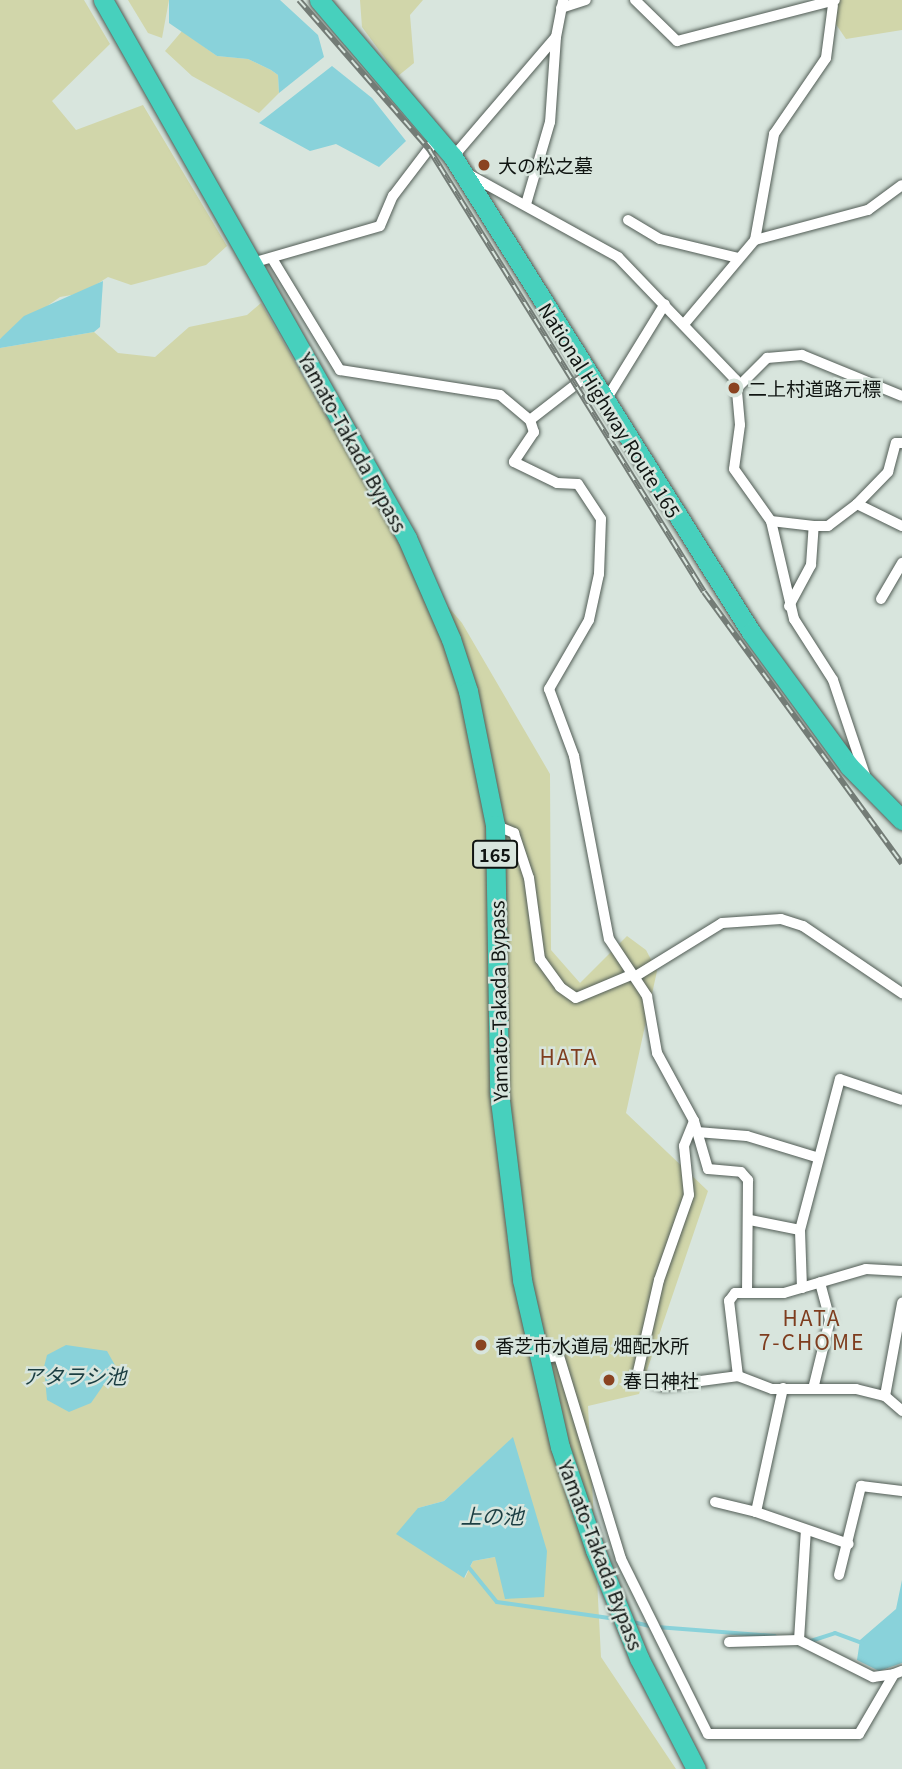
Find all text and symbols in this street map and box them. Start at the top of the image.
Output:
place label: 大の松之墓 [498,154,593,176]
marker: 大の松之墓 [476,157,492,173]
street label: National Highway Route 165 [534,298,686,522]
street label: Yamato-Takada Bypass [294,348,412,536]
place label: 二上村道路元標 [748,377,881,399]
marker: 二上村道路元標 [726,380,742,396]
road number: 165 [470,840,520,868]
street label: Yamato-Takada Bypass [485,900,511,1102]
district label: HATA [540,1043,598,1069]
district label: HATA 7-CHOME [760,1304,864,1354]
place label: 香芝市水道局 畑配水所 [495,1334,689,1356]
marker: 香芝市水道局 畑配水所 [473,1337,489,1353]
water label: アタラシ池 [22,1362,126,1388]
place label: 春日神社 [623,1369,699,1391]
marker: 春日神社 [601,1372,617,1388]
street label: Yamato-Takada Bypass [554,1457,648,1653]
water label: 上の池 [461,1502,523,1528]

